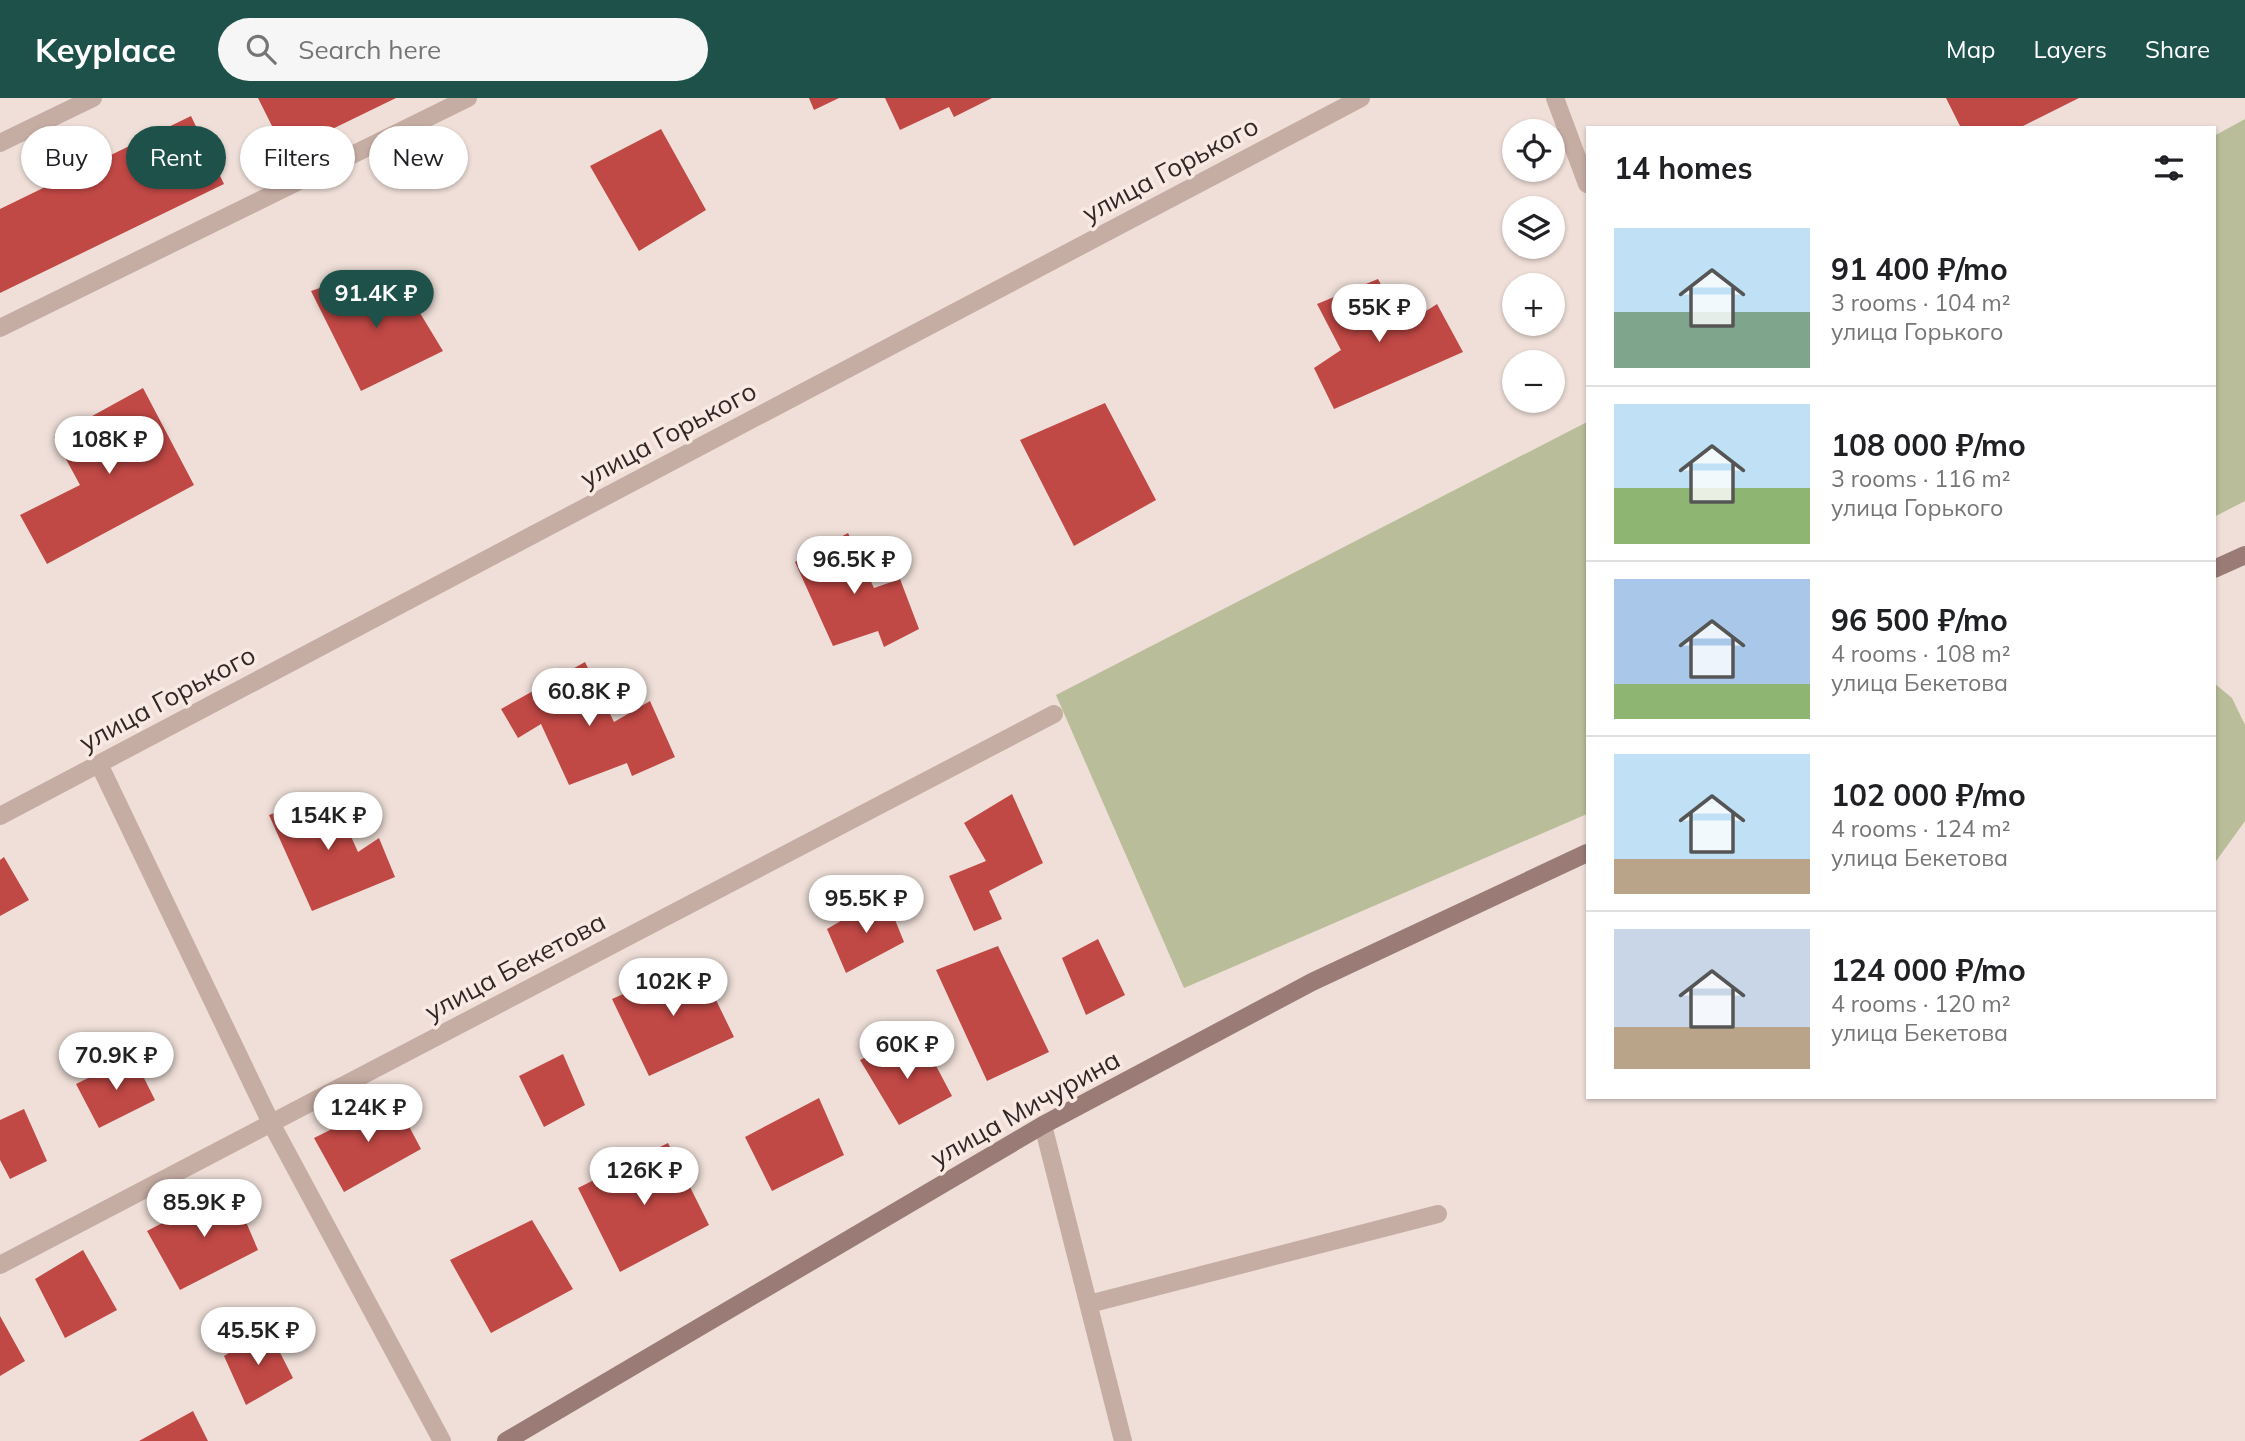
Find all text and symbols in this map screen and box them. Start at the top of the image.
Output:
search box [218,18,708,81]
text: Keyplace [35,29,176,70]
icon: search [242,30,280,68]
text: Search here [298,33,441,66]
text: Map [1946,34,1995,64]
text: Layers [2033,34,2107,64]
text: Share [2145,34,2210,64]
street label: улица Горького [1076,109,1264,229]
map controls [1502,119,1565,413]
button: locate [1502,119,1565,182]
chip: Buy [21,126,112,189]
chip: Rent [126,126,226,189]
chip: Filters [240,126,355,189]
chip: New [369,126,468,189]
text: 14 homes [1614,149,1753,187]
icon: filters [2150,149,2188,187]
button: layers [1502,196,1565,259]
text: 91 400 ₽/mo [1831,250,2008,288]
icon: home [1670,256,1754,340]
pin: 91.4K ₽ [311,271,441,330]
button: + [1502,273,1565,336]
text: 91.4K ₽ [335,278,417,307]
pin: 55K ₽ [1330,285,1428,344]
text: 3 rooms · 104 m² [1831,288,2011,317]
text: 55K ₽ [1347,292,1411,321]
text: улица Горького [1831,317,2003,346]
button: − [1502,350,1565,413]
street label: улица Горького [574,374,762,494]
pin: 108K ₽ [52,416,166,476]
text: 108K ₽ [71,424,147,453]
text: 108 000 ₽/mo [1831,426,2026,464]
icon: home [1670,432,1754,516]
text: 3 rooms · 116 m² [1831,464,2011,493]
text: улица Горького [1831,493,2003,522]
pin: 96.5K ₽ [789,536,919,596]
text: 96.5K ₽ [813,544,895,573]
text: 96 500 ₽/mo [1831,601,2008,639]
icon: home [1670,607,1754,691]
street label: улица Горького [73,638,261,758]
text: 4 rooms · 108 m² [1831,639,2011,668]
pin: 60.8K ₽ [524,668,654,728]
text: улица Бекетова [1831,668,2008,697]
text: 60.8K ₽ [548,676,630,705]
text: 102 000 ₽/mo [1831,776,2026,814]
icon: home [1670,782,1754,866]
pin: 154K ₽ [271,792,385,852]
text: 154K ₽ [290,800,366,829]
text: 4 rooms · 124 m² [1831,814,2011,843]
text: улица Бекетова [1831,843,2008,872]
pin: 95.5K ₽ [801,876,931,935]
text: 95.5K ₽ [825,883,907,912]
street label: улица Бекетова [419,904,611,1028]
text: 124 000 ₽/mo [1831,951,2026,989]
icon: home [1670,957,1754,1041]
pin: 102K ₽ [616,958,730,1018]
text: 102K ₽ [635,966,711,995]
text: 4 rooms · 120 m² [1831,989,2011,1018]
text: улица Бекетова [1831,1018,2008,1047]
pin: 60K ₽ [858,1021,956,1081]
text: 60K ₽ [875,1029,939,1058]
pin: 70.9K ₽ [51,1032,181,1092]
text: 70.9K ₽ [75,1040,157,1069]
street label: улица Мичурина [924,1042,1126,1174]
pin: 124K ₽ [311,1084,425,1144]
text: 124K ₽ [330,1092,406,1121]
pin: 126K ₽ [587,1148,701,1207]
text: 126K ₽ [606,1155,682,1184]
pin: 85.9K ₽ [139,1180,269,1239]
text: 85.9K ₽ [163,1187,245,1216]
pin: 45.5K ₽ [193,1308,323,1367]
text: 45.5K ₽ [217,1315,299,1344]

